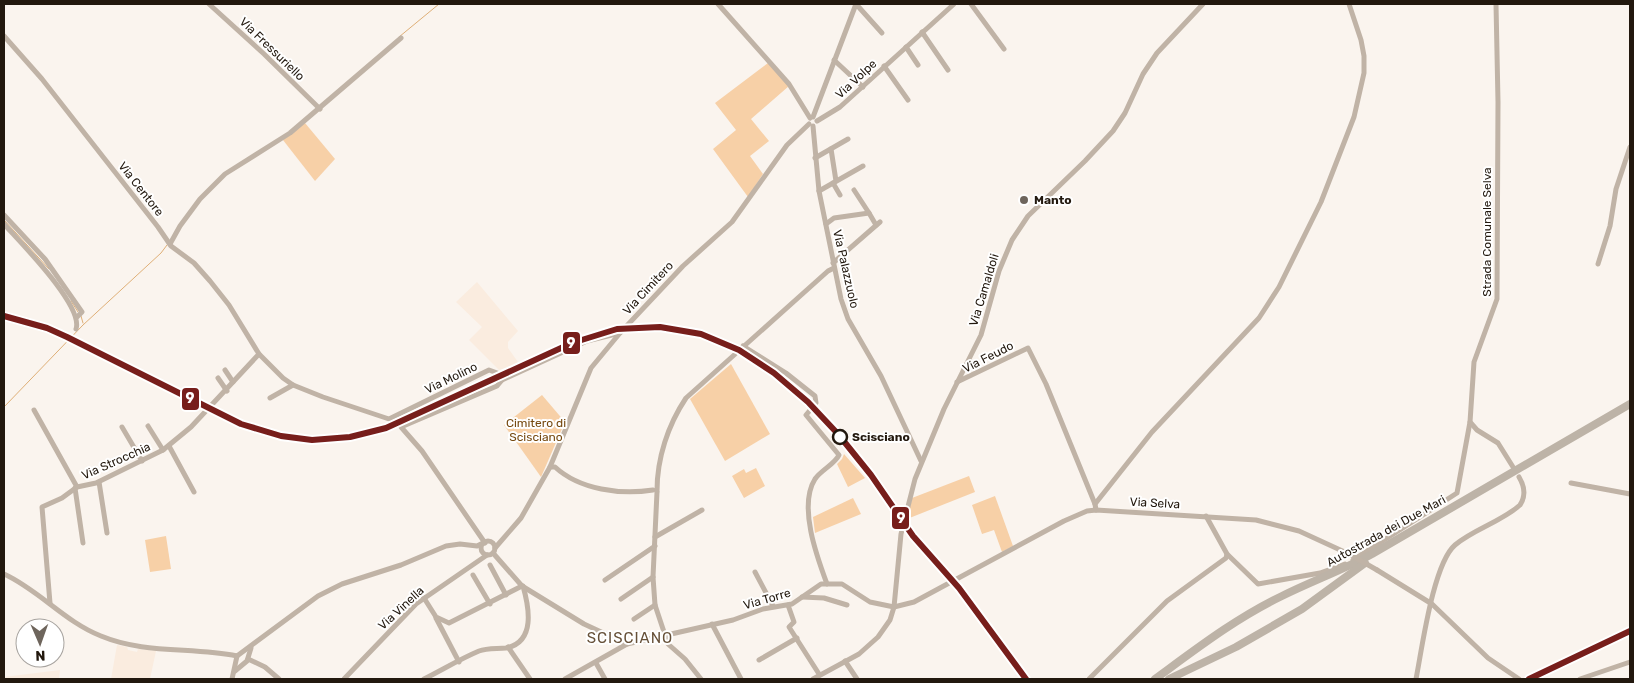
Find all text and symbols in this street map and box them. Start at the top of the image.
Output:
street label: Via Fressuriello [237,15,307,84]
street label: Via Volpe [833,56,880,101]
street label: Via Centore [115,159,167,219]
street label: Strada Comunale Selva [1480,167,1494,297]
place label: Manto [1034,193,1072,207]
marker: Manto [1018,194,1030,206]
street label: Via Palazzuolo [830,228,862,310]
street label: Via Camaldoli [966,252,1002,328]
street label: Via Cimitero [620,258,676,317]
line badge: 9 [562,331,581,355]
text: 9 [567,335,576,352]
street label: Via Feudo [960,338,1016,376]
street label: Via Molino [422,359,480,397]
line badge: 9 [181,387,200,411]
text: 9 [186,390,195,407]
park label: Cimitero di Scisciano [506,416,566,444]
marker: Scisciano [832,429,848,445]
place label: Scisciano [852,430,910,444]
street label: Via Strocchia [79,440,153,482]
street label: Autostrada dei Due Mari [1324,492,1448,570]
street label: Via Selva [1129,495,1181,511]
line badge: 9 [891,506,910,530]
text: 9 [897,510,906,527]
street label: Via Vinella [375,583,427,633]
street label: Via Torre [742,586,792,612]
north arrow [15,618,65,668]
district label: SCISCIANO [587,629,673,647]
text: N [35,647,46,664]

